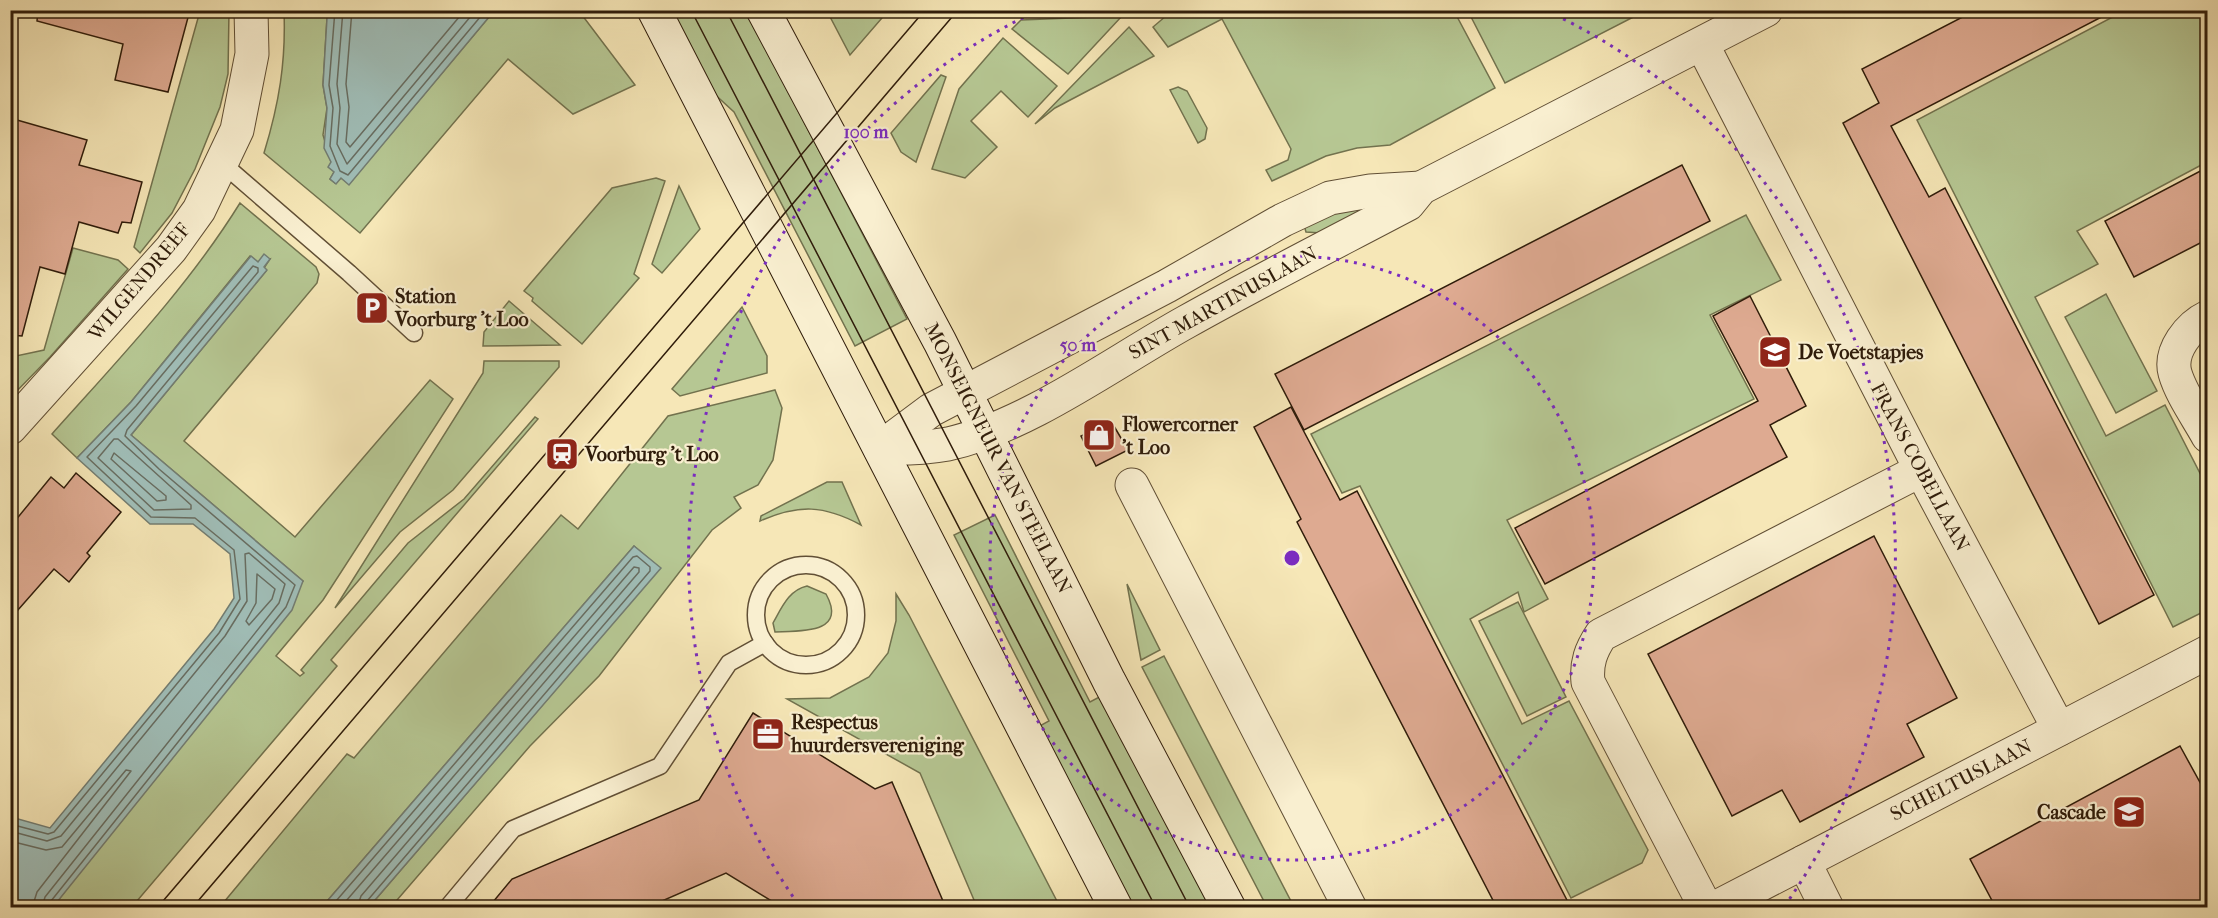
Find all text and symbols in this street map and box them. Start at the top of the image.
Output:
text: 100 m [843,122,890,143]
street label: WILGENDREEF [83,219,195,346]
street label: SINT MARTINUSLAAN [1125,242,1321,364]
place label: Station Voorburg 't Loo [394,285,529,331]
parking icon: Station Voorburg 't Loo [354,290,390,326]
street label: MONSEIGNEUR VAN STEELAAN [919,319,1077,597]
school or university icon: De Voetstapjes [1757,334,1793,370]
text: 50 m [1060,335,1097,356]
place label: De Voetstapjes [1798,341,1924,364]
street label: FRANS COBELLAAN [1866,379,1974,555]
place label: Flowercorner 't Loo [1121,413,1239,459]
shop icon: Flowercorner 't Loo [1081,417,1117,453]
station icon: Voorburg 't Loo [544,436,580,472]
place label: Voorburg 't Loo [584,443,719,466]
centre of rings [1282,548,1302,568]
place label: Respectus huurdersvereniging [790,711,965,757]
office icon: Respectus huurdersvereniging [750,716,786,752]
street label: SCHELTUSLAAN [1886,734,2036,826]
school or university icon: Cascade [2111,794,2147,830]
place label: Cascade [2037,801,2106,824]

